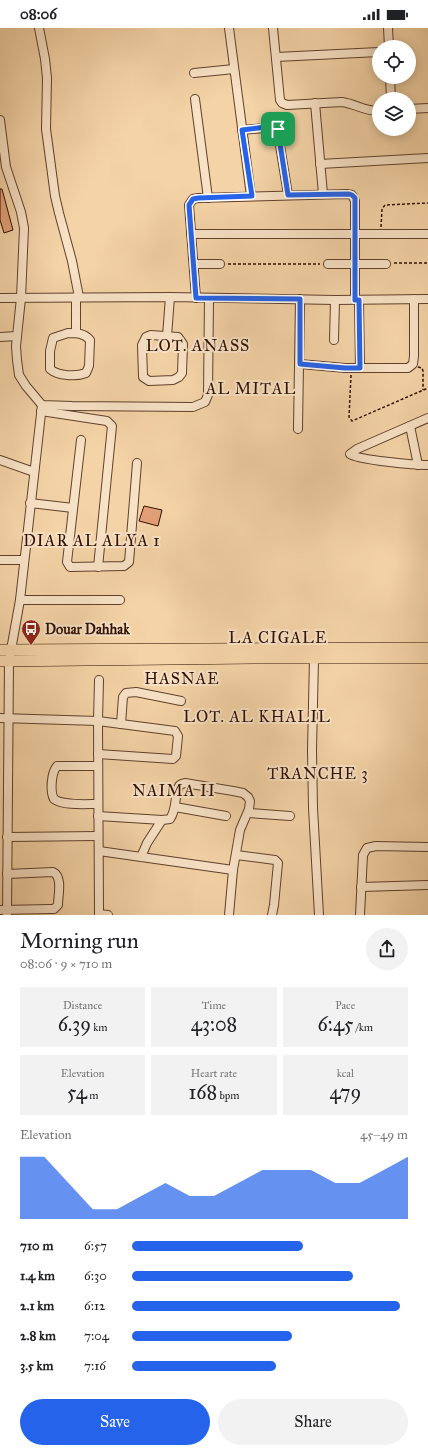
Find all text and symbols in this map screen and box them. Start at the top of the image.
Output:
text: 08:06 [20,5,57,23]
map controls [372,40,416,136]
button: locate [372,40,416,84]
button: layers [372,92,416,136]
pin [261,112,295,146]
icon: arrive [267,118,289,140]
district label: LOT. ANASS [146,336,250,355]
district label: AL MITAL [205,379,296,398]
district label: DIAR AL ALYA 1 [23,531,161,550]
bus stop icon: Douar Dahhak [20,618,42,646]
place label: Douar Dahhak [45,621,130,638]
district label: LA CIGALE [229,628,327,647]
district label: HASNAE [144,669,220,688]
district label: LOT. AL KHALIL [183,707,331,726]
district label: TRANCHE 3 [267,764,369,783]
district label: NAIMA II [132,781,216,800]
text: Morning run [20,927,139,954]
button: share [366,928,408,970]
text: 08:06 · 9 × 710 m [20,956,112,972]
text: Distance [63,999,102,1012]
text: Time [202,999,226,1012]
text: Pace [335,999,355,1012]
text: 6.39 [58,1012,91,1036]
text: 43:08 [191,1012,237,1036]
text: 6:45 [318,1012,353,1036]
text: km [91,1021,108,1034]
text: /km [353,1021,373,1034]
text: Elevation [61,1067,105,1080]
text: Heart rate [191,1067,237,1080]
text: kcal [337,1067,354,1080]
text: 54 [67,1080,87,1104]
text: 168 [188,1080,217,1104]
text: 479 [329,1080,361,1104]
text: m [87,1089,98,1102]
text: bpm [217,1089,240,1102]
text: Elevation [20,1127,72,1143]
text: 45–49 m [360,1127,408,1143]
text: 710 m [20,1238,53,1254]
text: 6:57 [84,1238,107,1254]
text: 1.4 km [20,1268,55,1284]
text: 6:30 [84,1268,107,1284]
text: 2.1 km [20,1298,54,1314]
text: 6:12 [84,1298,106,1314]
text: 2.8 km [20,1328,56,1344]
text: 7:04 [84,1328,109,1344]
text: 3.5 km [20,1358,54,1374]
text: 7:16 [84,1358,106,1374]
button: Save [20,1399,210,1445]
button: Share [218,1399,408,1445]

